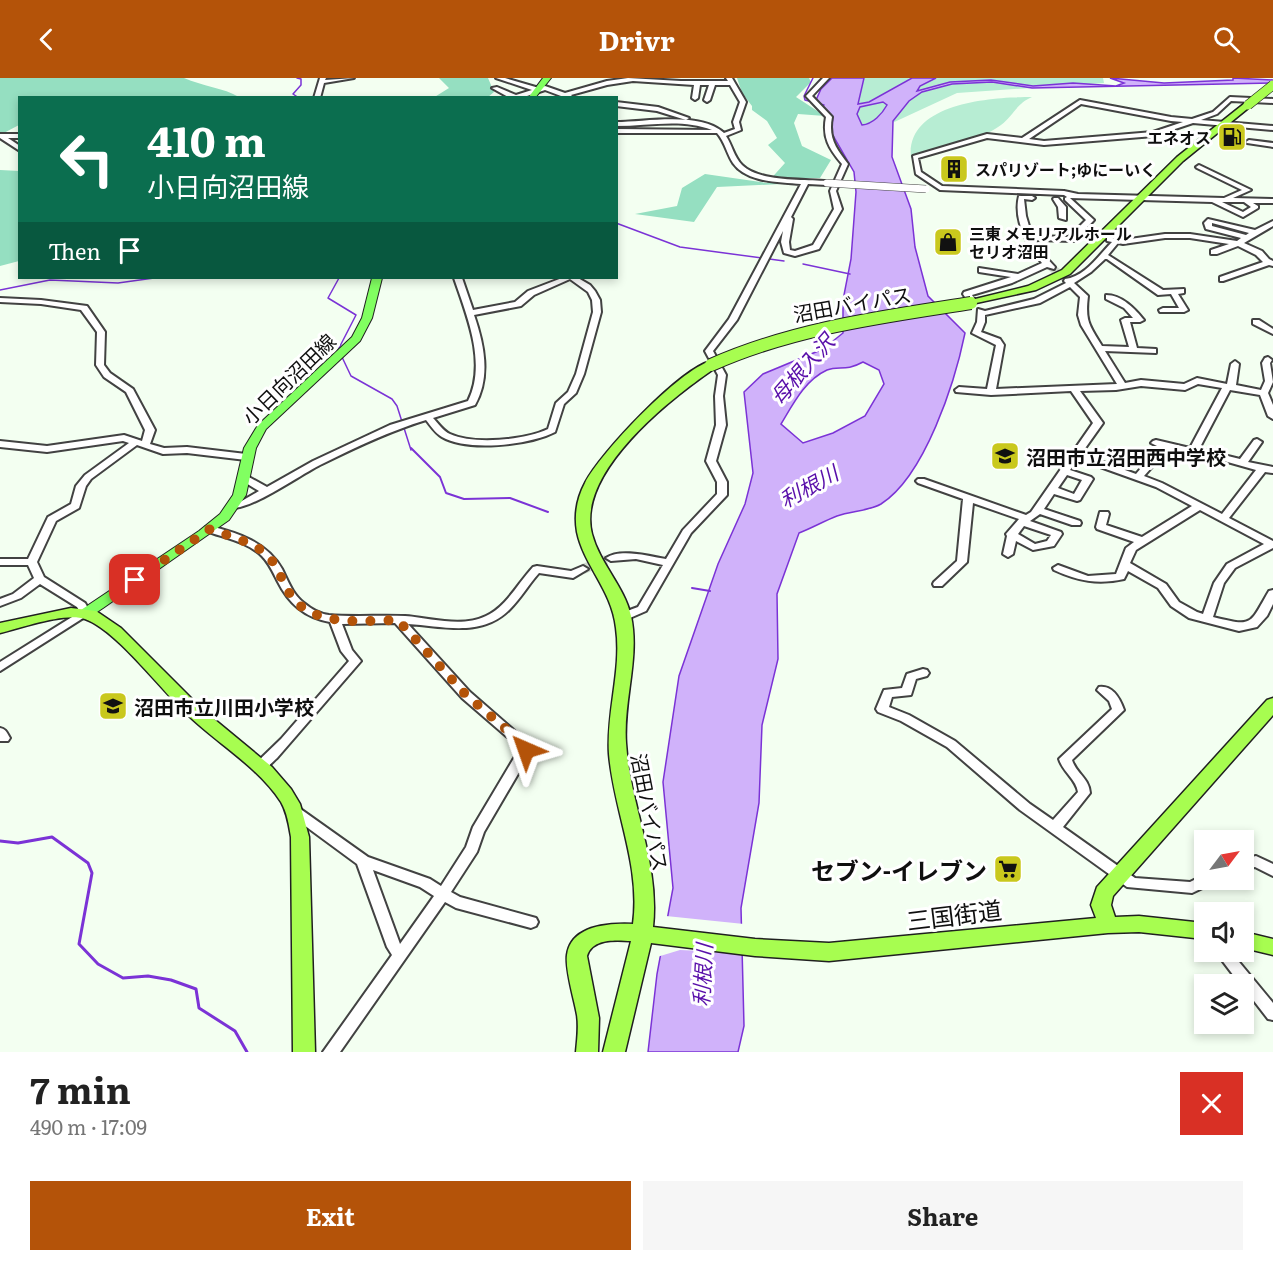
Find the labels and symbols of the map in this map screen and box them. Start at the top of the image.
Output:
fuel station icon: エネオス [1216,121,1248,153]
place label: エネオス [1147,125,1211,149]
building icon: スパリゾート;ゆにーいく [938,153,970,185]
place label: スパリゾート;ゆにーいく [975,157,1156,181]
place label: 三東 メモリアルホール セリオ沼田 [969,221,1132,263]
shop icon: 三東 メモリアルホール セリオ沼田 [932,226,964,258]
street label: 沼田バイパス [790,278,914,328]
water label: 母根入沢 [762,324,842,410]
street label: 小日向沼田線 [234,326,342,430]
school or university icon: 沼田市立沼田西中学校 [989,440,1021,472]
place label: 沼田市立沼田西中学校 [1026,441,1226,471]
water label: 利根川 [773,455,845,514]
pin [109,554,160,605]
school or university icon: 沼田市立川田小学校 [97,690,129,722]
place label: 沼田市立川田小学校 [134,691,314,721]
position arrow [494,718,558,782]
street label: 沼田バイパス [625,750,677,874]
north arrow [1194,830,1254,890]
place label: セブン-イレブン [811,852,987,887]
supermarket icon: セブン-イレブン [992,853,1024,885]
street label: 三国街道 [904,891,1004,937]
water label: 利根川 [684,941,718,1007]

